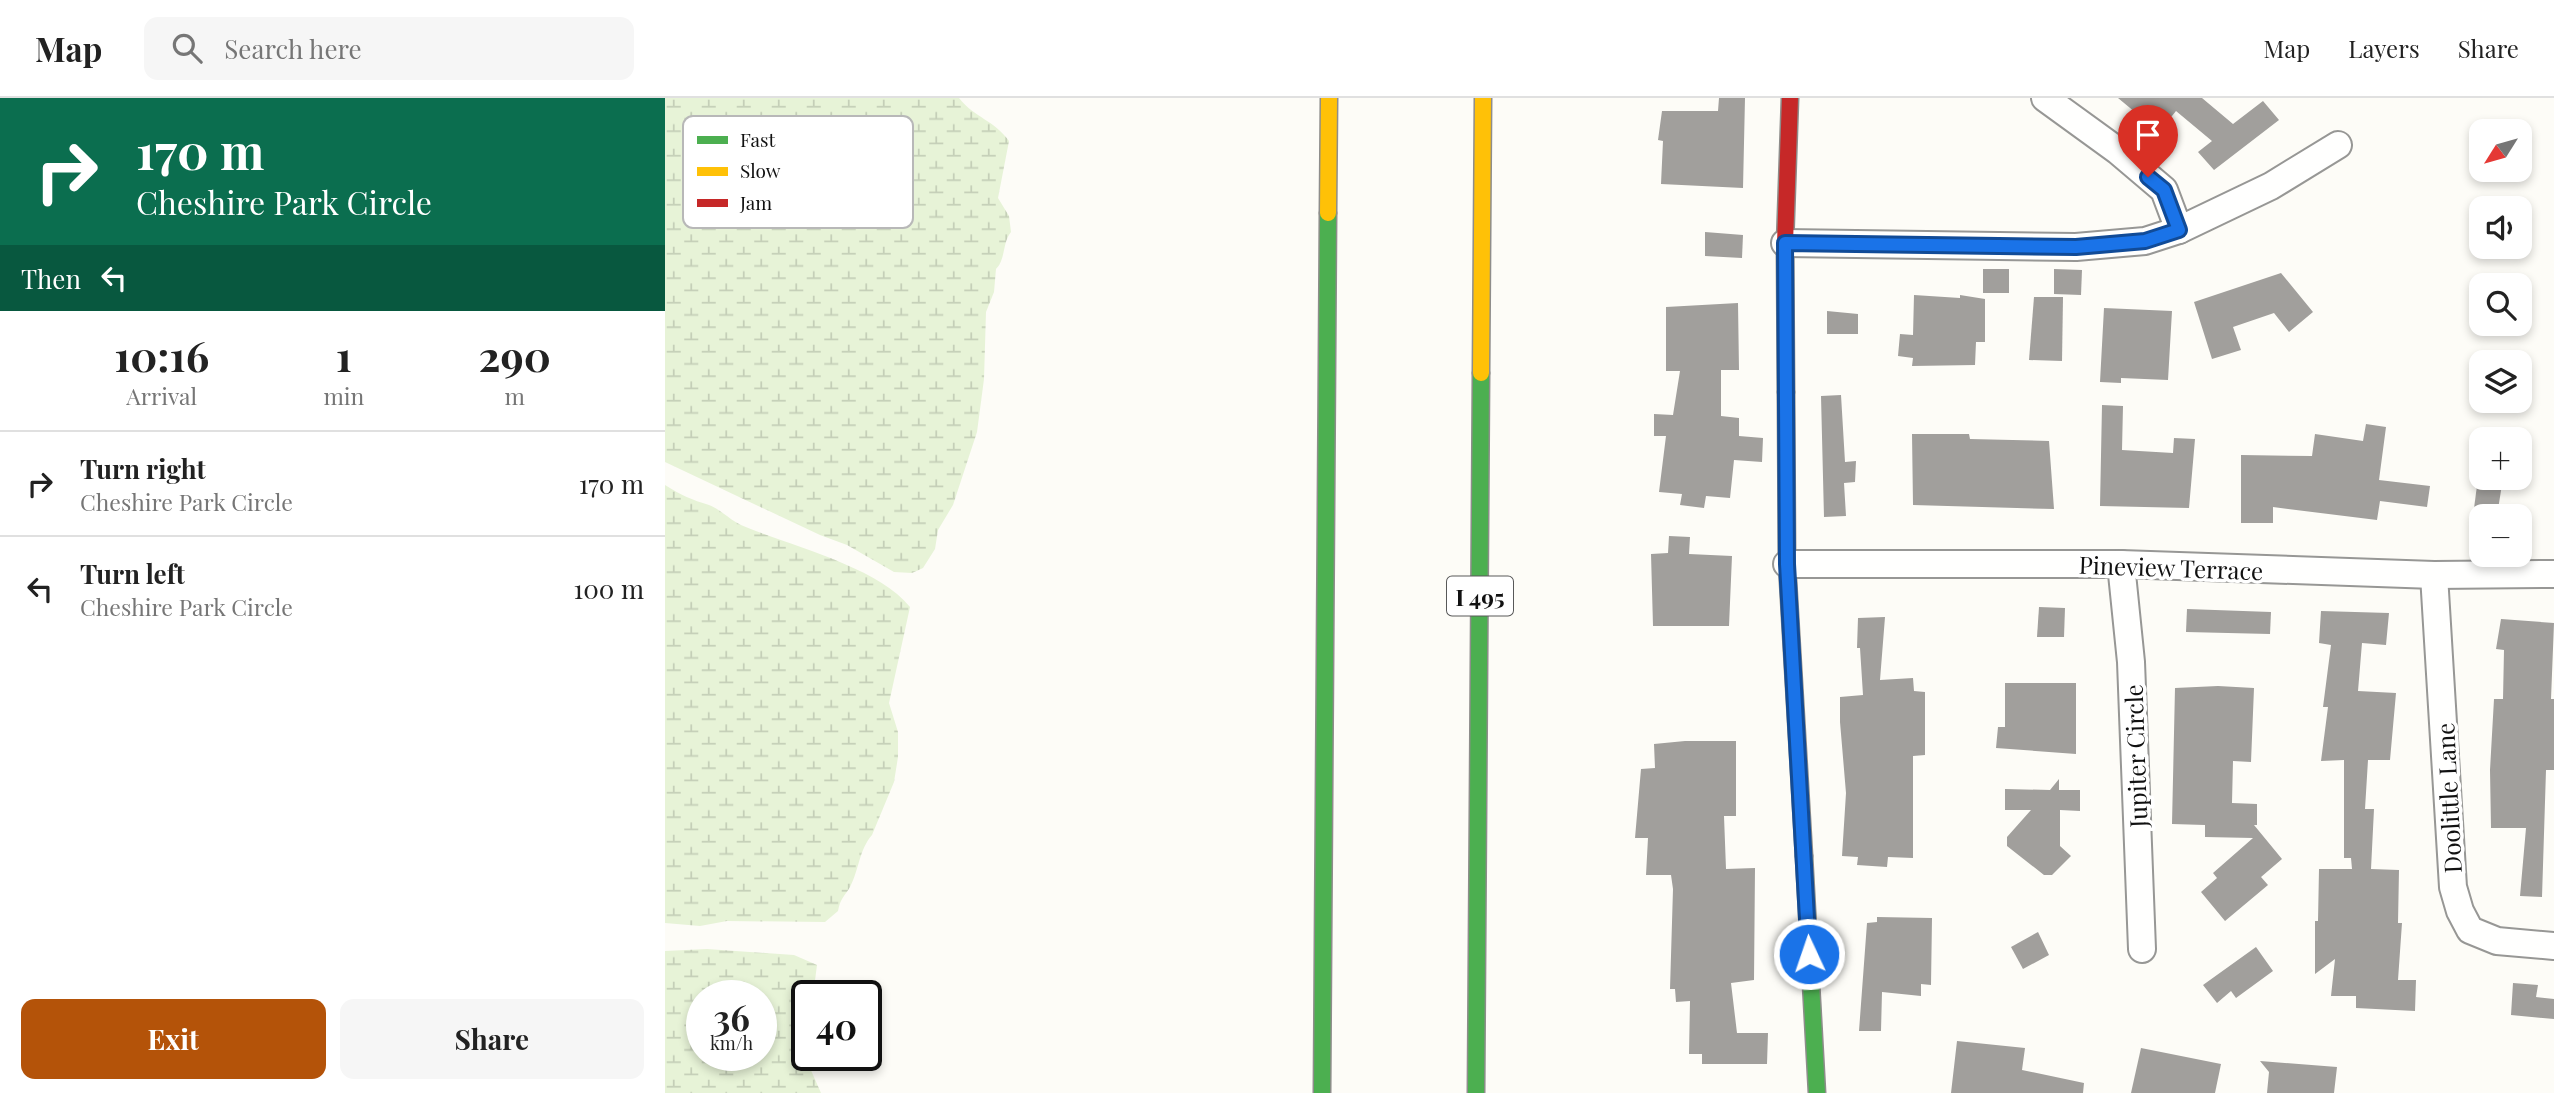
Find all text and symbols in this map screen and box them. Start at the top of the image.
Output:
search box [144,17,634,80]
text: Map [35,26,102,70]
icon: search [168,29,206,67]
text: Search here [224,31,362,66]
text: Map [2264,32,2310,64]
text: Layers [2348,32,2420,64]
text: Share [2458,32,2519,64]
pin [2118,105,2178,177]
legend [683,116,913,228]
icon: arrive [2129,116,2167,154]
text: 170 m [136,117,264,182]
north arrow [2469,119,2532,182]
map controls [2469,119,2532,567]
icon: right [21,126,112,217]
text: Fast [740,126,776,152]
text: Slow [740,157,781,183]
text: Cheshire Park Circle [136,180,432,223]
text: Jam [739,189,772,215]
button: sound [2469,196,2532,259]
icon: left [95,259,133,297]
text: Then [21,261,81,296]
button: search [2469,273,2532,336]
text: 10:16 [114,327,209,383]
text: 1 [336,327,352,383]
text: 290 [478,327,551,383]
button: layers [2469,350,2532,413]
text: Arrival [126,380,197,411]
text: min [323,380,364,411]
text: m [504,380,525,411]
button: + [2469,427,2532,490]
text: Turn right [80,451,206,486]
icon: right [21,465,59,503]
text: 170 m [579,466,644,501]
text: Cheshire Park Circle [80,486,293,517]
button: − [2469,504,2532,567]
street label: Pineview Terrace [2078,548,2264,586]
text: Turn left [80,556,185,591]
icon: left [21,570,59,608]
text: 100 m [574,571,644,606]
road number: I 495 [1447,576,1513,616]
text: Cheshire Park Circle [80,591,293,622]
street label: Jupiter Circle [2117,684,2154,829]
street label: Doolittle Lane [2428,722,2468,874]
position arrow [1772,917,1846,991]
speed limit sign: 40 [791,980,882,1071]
text: 36 [713,993,750,1040]
button: Exit [21,999,326,1079]
button: Share [340,999,644,1079]
text: km/h [710,1031,753,1055]

